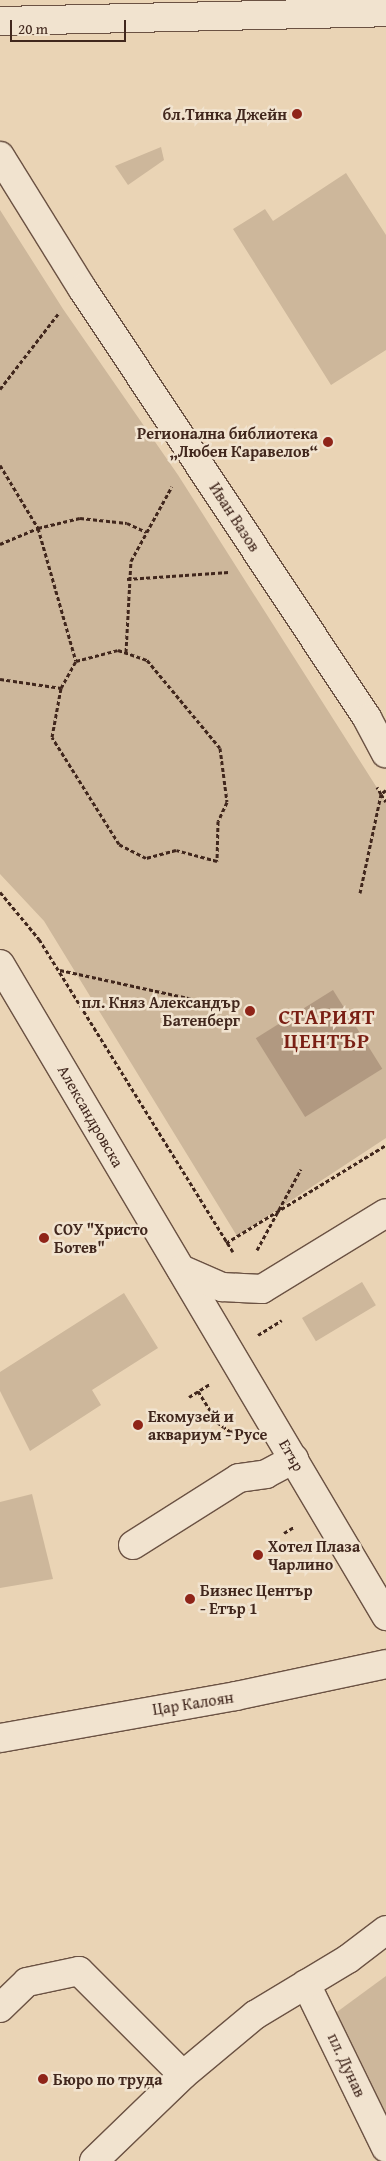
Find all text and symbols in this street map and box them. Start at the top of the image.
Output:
scale bar [12,10,129,42]
text: 20 m [18,18,48,39]
place label: бл.Тинка Джейн [163,104,287,124]
marker: бл.Тинка Джейн [291,108,303,120]
place label: Регионална библиотека „Любен Каравелов“ [137,423,318,461]
marker: Регионална библиотека „Любен Каравелов“ [322,436,334,448]
street label: Иван Вазов [206,479,264,555]
place label: пл. Княз Александър Батенберг [82,992,240,1030]
district label: СТАРИЯТ ЦЕНТЪР [278,1004,376,1054]
marker: пл. Княз Александър Батенберг [244,1005,256,1017]
street label: Александровска [54,1062,128,1170]
place label: СОУ "Христо Ботев" [54,1219,148,1257]
marker: СОУ "Христо Ботев" [38,1232,50,1244]
place label: Екомузей и аквариум - Русе [148,1406,267,1444]
marker: Екомузей и аквариум - Русе [132,1419,144,1431]
street label: Етър [275,1436,309,1474]
place label: Хотел Плаза Чарлино [268,1536,360,1574]
marker: Хотел Плаза Чарлино [252,1549,264,1561]
place label: Бизнес Център - Етър 1 [200,1580,313,1618]
marker: Бизнес Център - Етър 1 [184,1593,196,1605]
street label: Цар Калоян [151,1687,235,1719]
street label: пл. Дунав [324,2030,370,2100]
place label: Бюро по труда [53,2069,162,2089]
marker: Бюро по труда [37,2073,49,2085]

